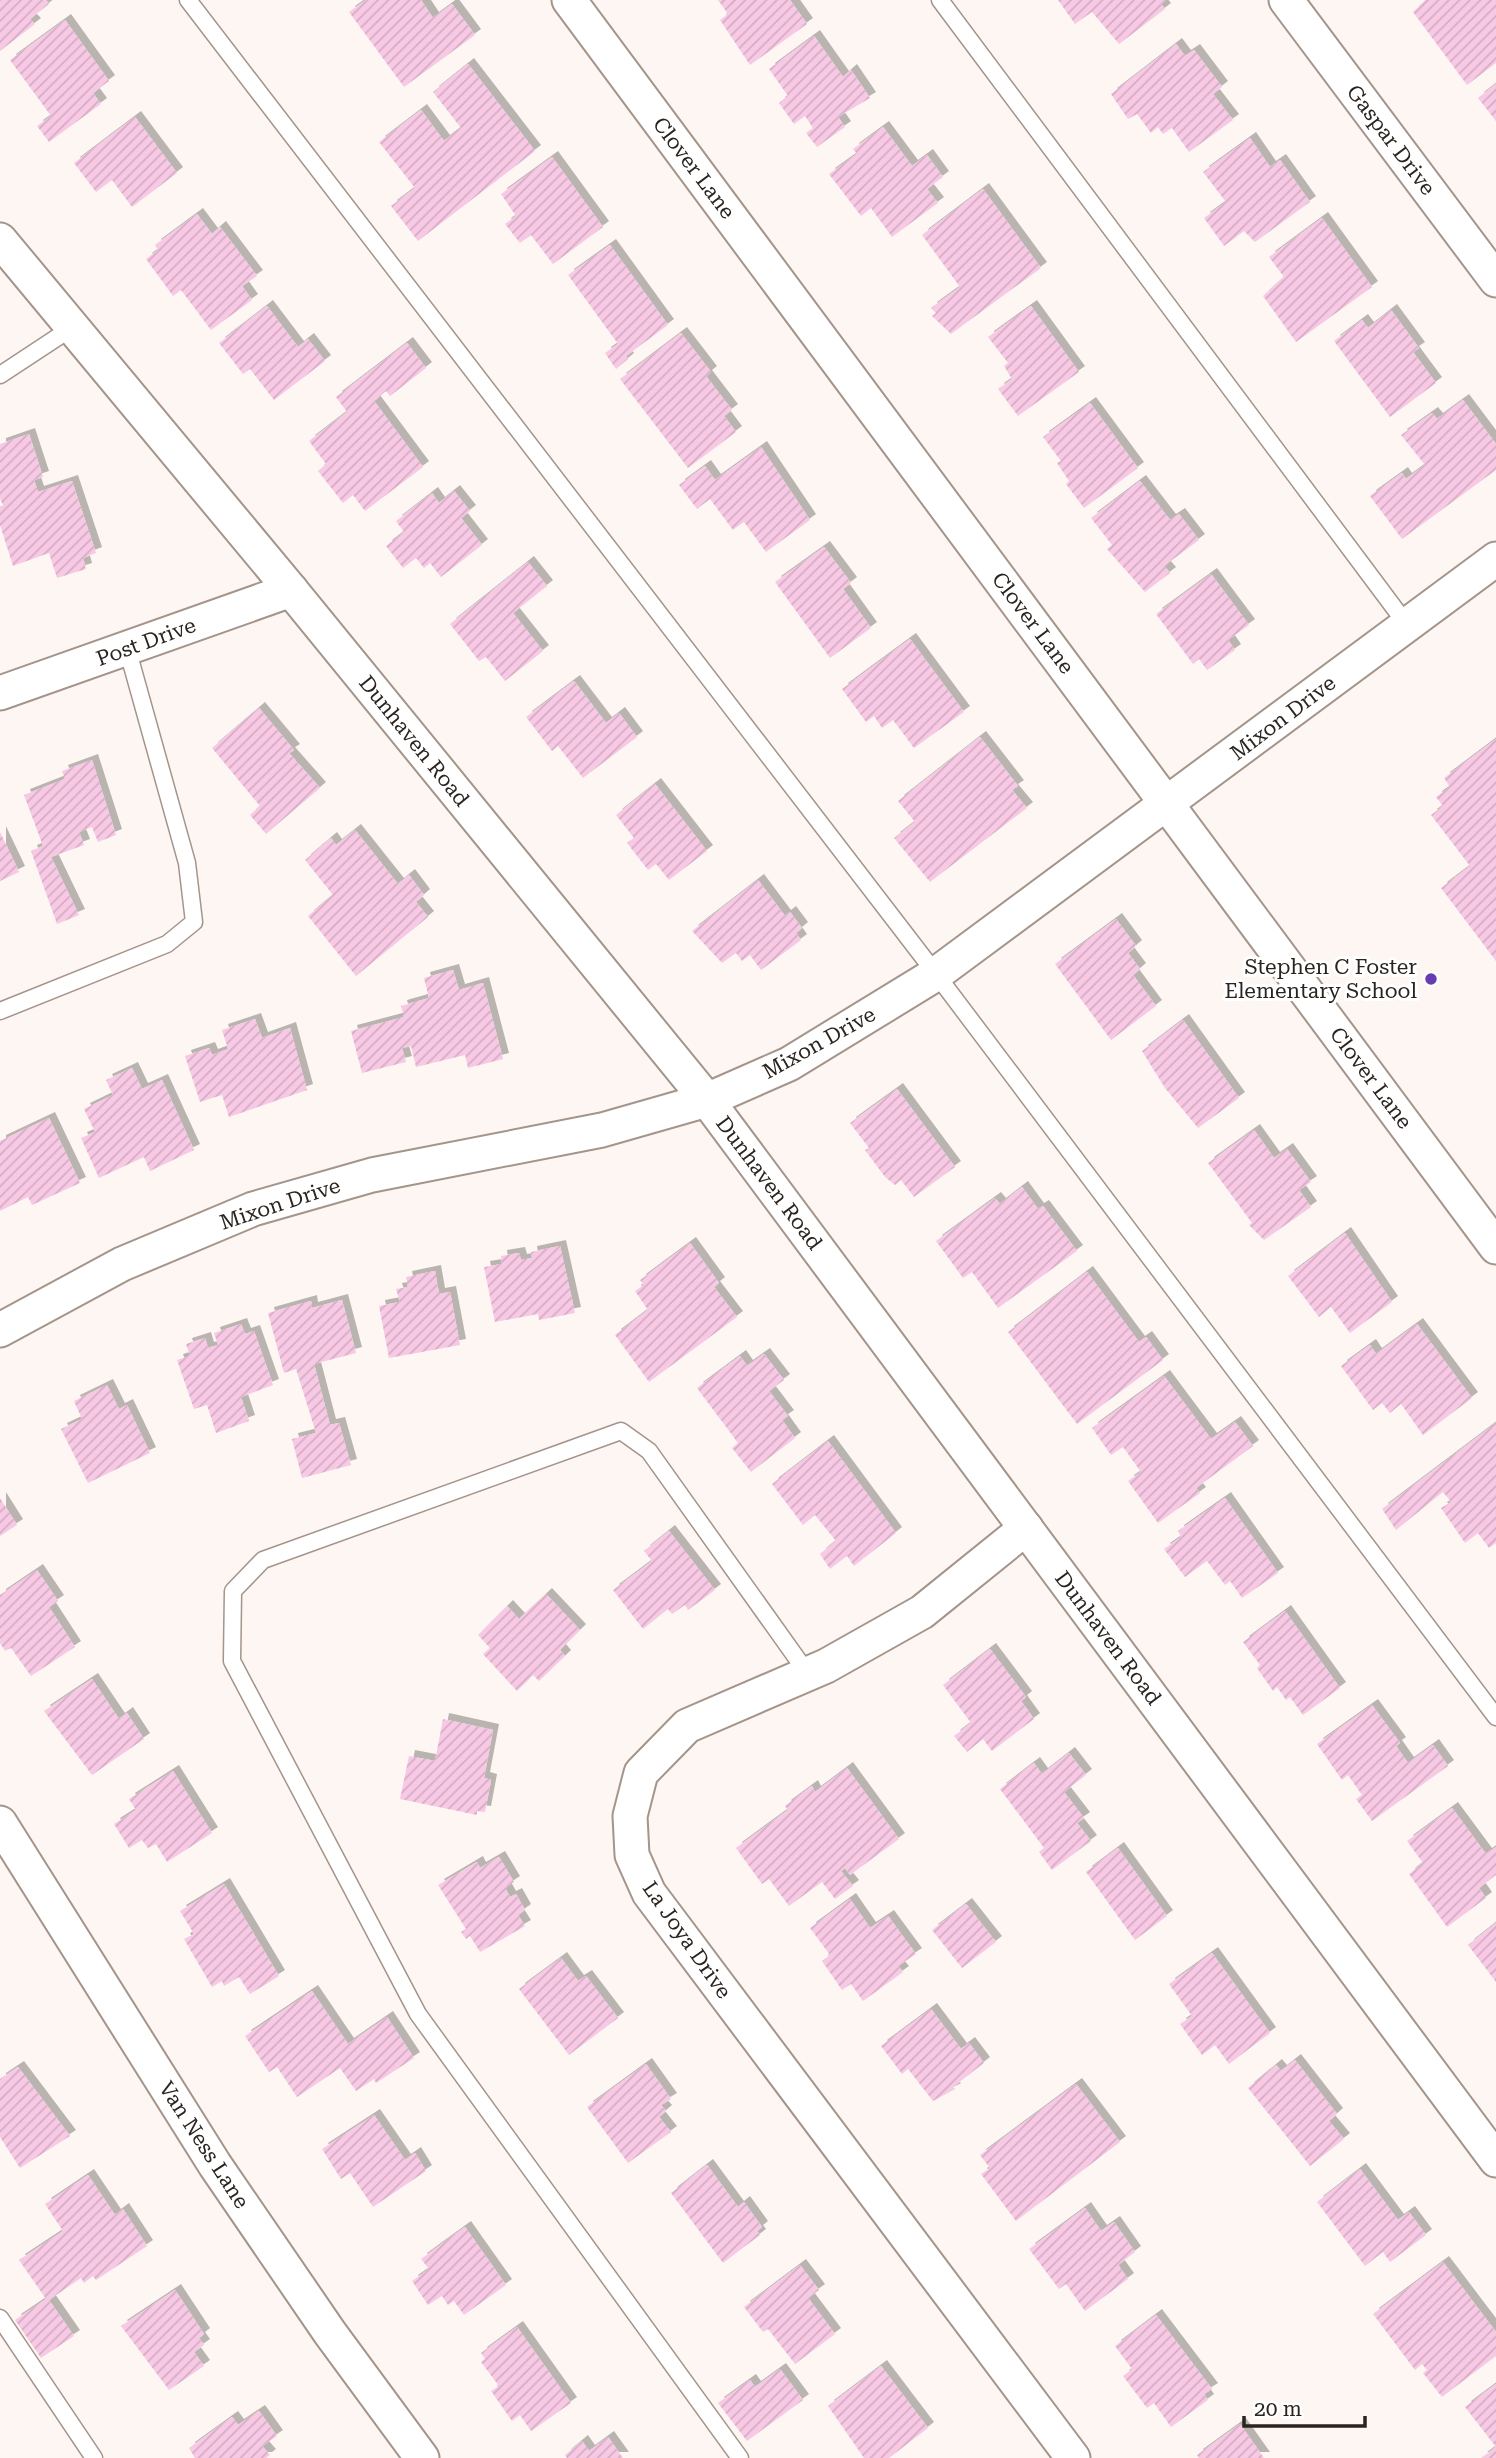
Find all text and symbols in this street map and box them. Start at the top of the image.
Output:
street label: Gaspar Drive [1342,80,1440,200]
street label: Clover Lane [648,112,740,224]
street label: Clover Lane [987,567,1079,679]
street label: Post Drive [93,613,199,671]
street label: Dunhaven Road [354,671,474,811]
street label: Mixon Drive [1226,671,1340,765]
place label: Stephen C Foster Elementary School [1224,955,1418,1003]
marker: Stephen C Foster Elementary School [1423,971,1439,987]
street label: Mixon Drive [758,1002,880,1084]
street label: Clover Lane [1325,1022,1417,1134]
street label: Dunhaven Road [711,1112,827,1255]
street label: Mixon Drive [217,1173,343,1235]
street label: Dunhaven Road [1050,1567,1166,1710]
street label: La Joya Drive [638,1877,736,2003]
street label: Van Ness Lane [154,2077,254,2213]
scale bar [1244,2384,1365,2428]
text: 20 m [1254,2397,1302,2421]

